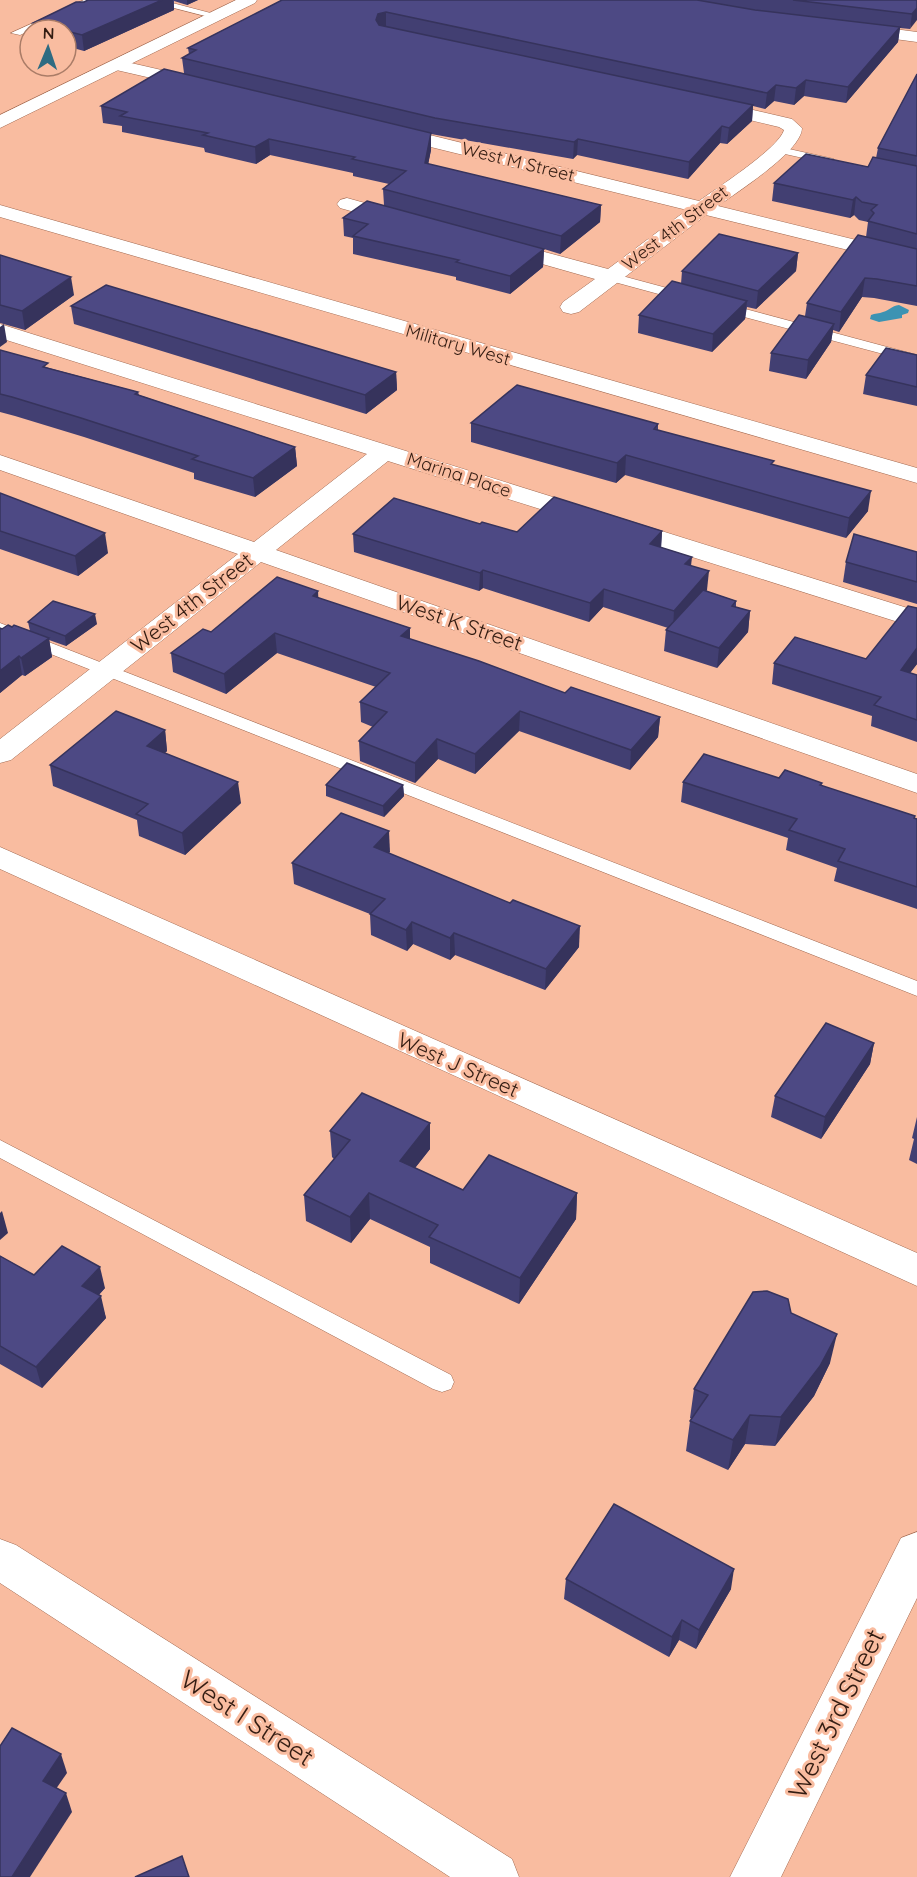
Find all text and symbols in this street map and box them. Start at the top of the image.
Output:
north arrow [18,18,78,78]
text: N [42,23,55,43]
street label: West M Street [459,136,577,187]
street label: West 4th Street [617,180,732,275]
street label: Military West [403,319,513,370]
street label: Marina Place [404,447,514,502]
street label: West 4th Street [125,546,258,658]
street label: West K Street [393,588,526,656]
street label: West J Street [394,1026,523,1102]
street label: West 3rd Street [780,1624,891,1804]
street label: West I Street [174,1662,320,1773]

